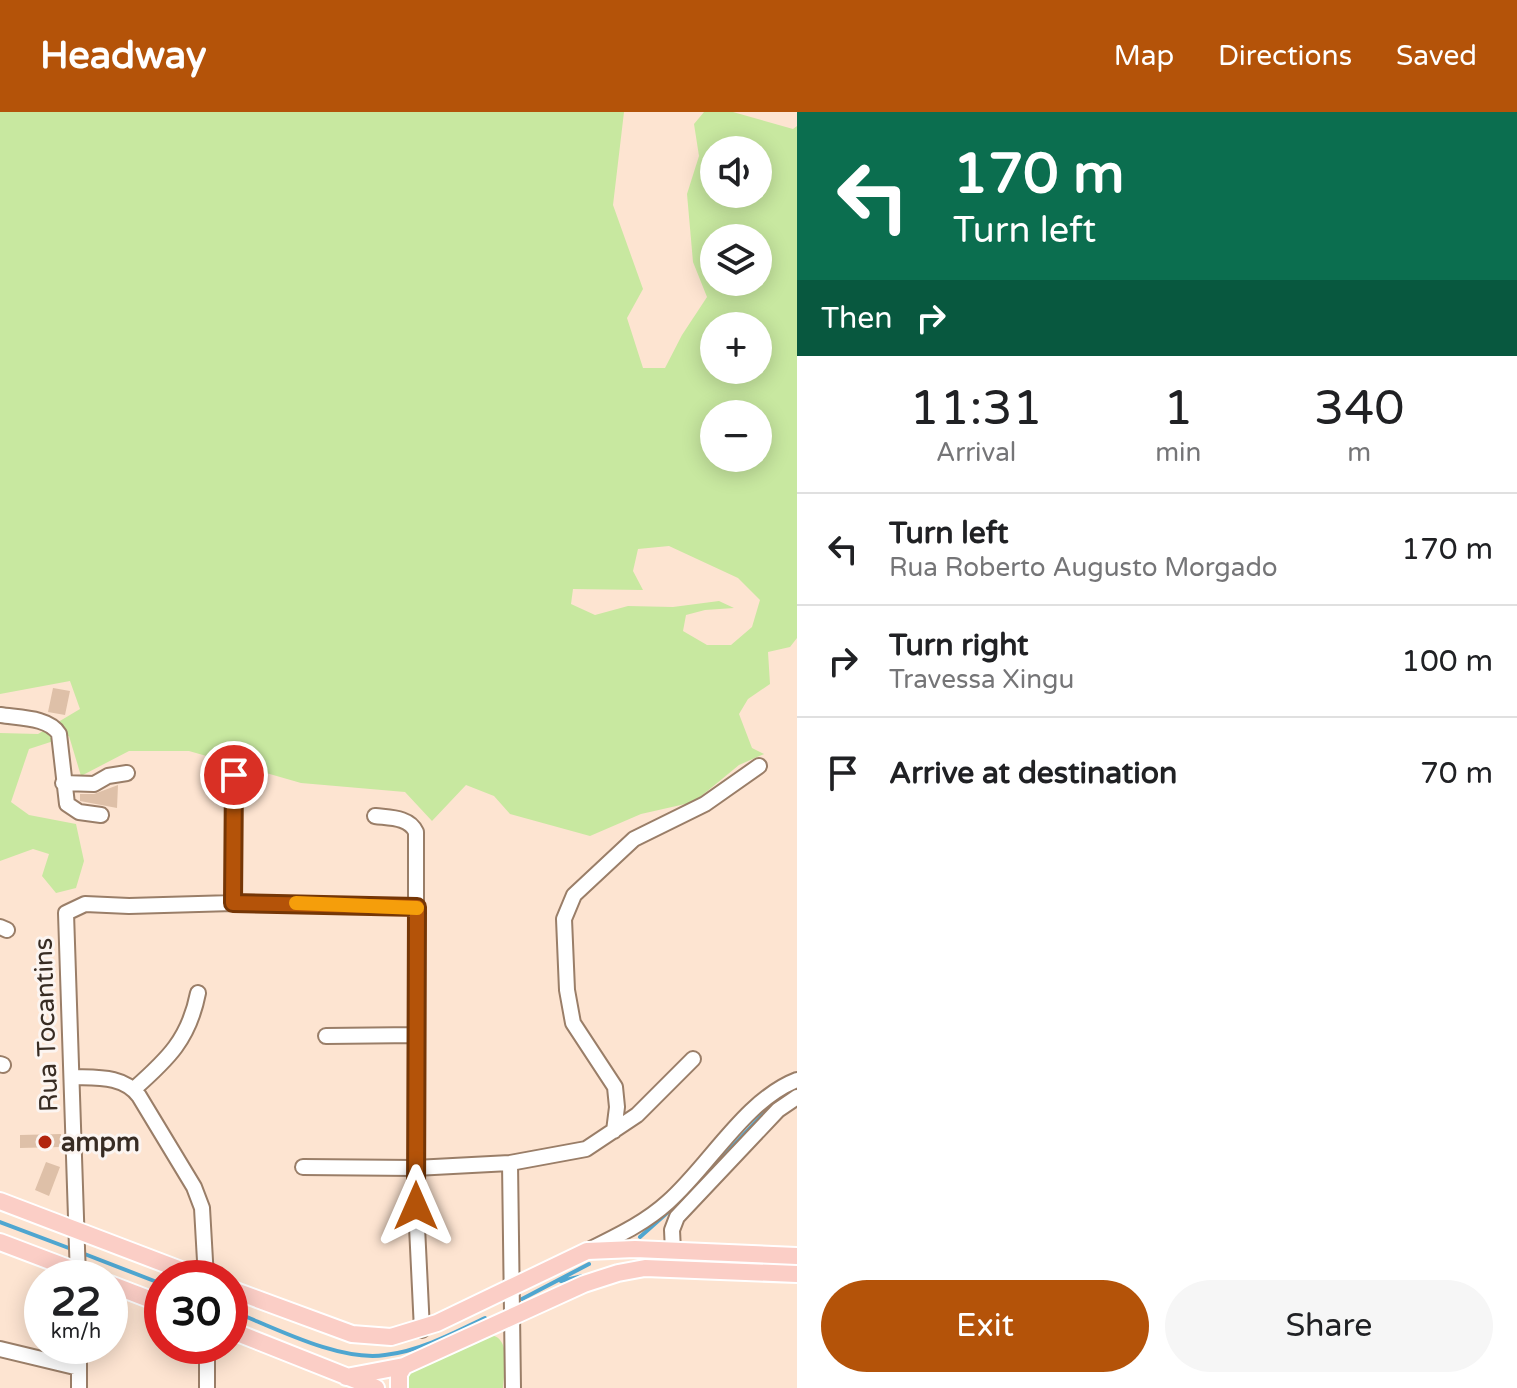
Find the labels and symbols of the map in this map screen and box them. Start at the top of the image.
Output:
pin [200,741,268,809]
street label: Rua Tocantins [27,937,65,1113]
place label: ampm [61,1127,140,1158]
marker: ampm [36,1133,54,1151]
position arrow [374,1164,458,1248]
speed limit sign: 30 [144,1260,248,1364]

